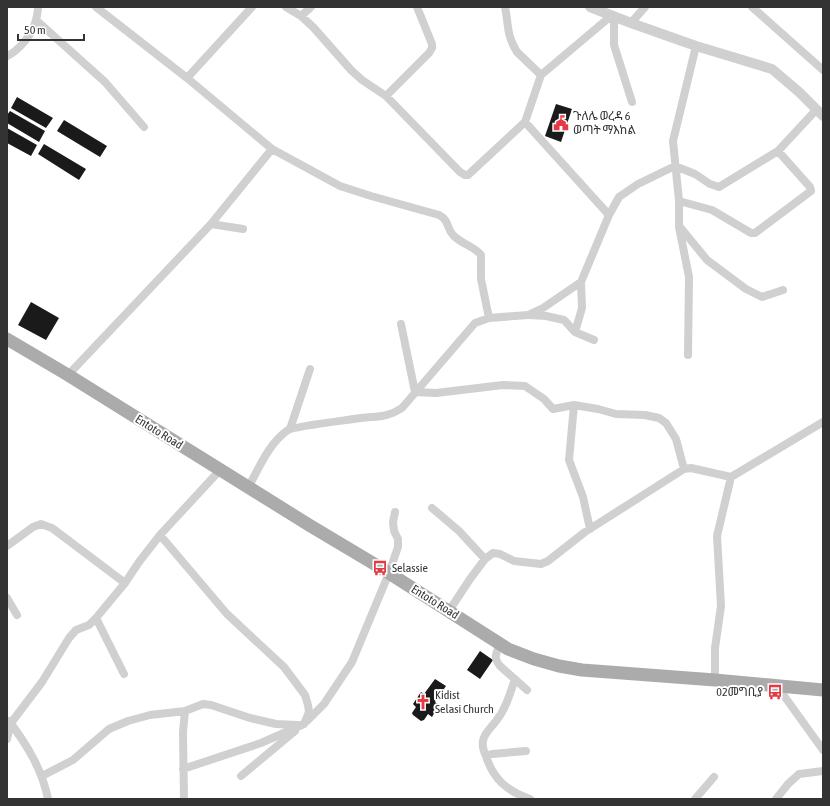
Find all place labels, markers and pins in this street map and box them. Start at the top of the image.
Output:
place label: ጉለሌ ወረዳ 6 ወጣት ማእከል [573,109,636,137]
public building icon: ጉለሌ ወረዳ 6 ወጣት ማእከል [552,114,570,132]
bus stop icon: Selassie [371,559,389,577]
place label: Selassie [392,561,428,575]
bus stop icon: 02መግቢያ [766,683,784,701]
place label: 02መግቢያ [716,685,763,699]
place label: Kidist Selasi Church [435,688,494,716]
church icon: Kidist Selasi Church [414,693,432,711]

